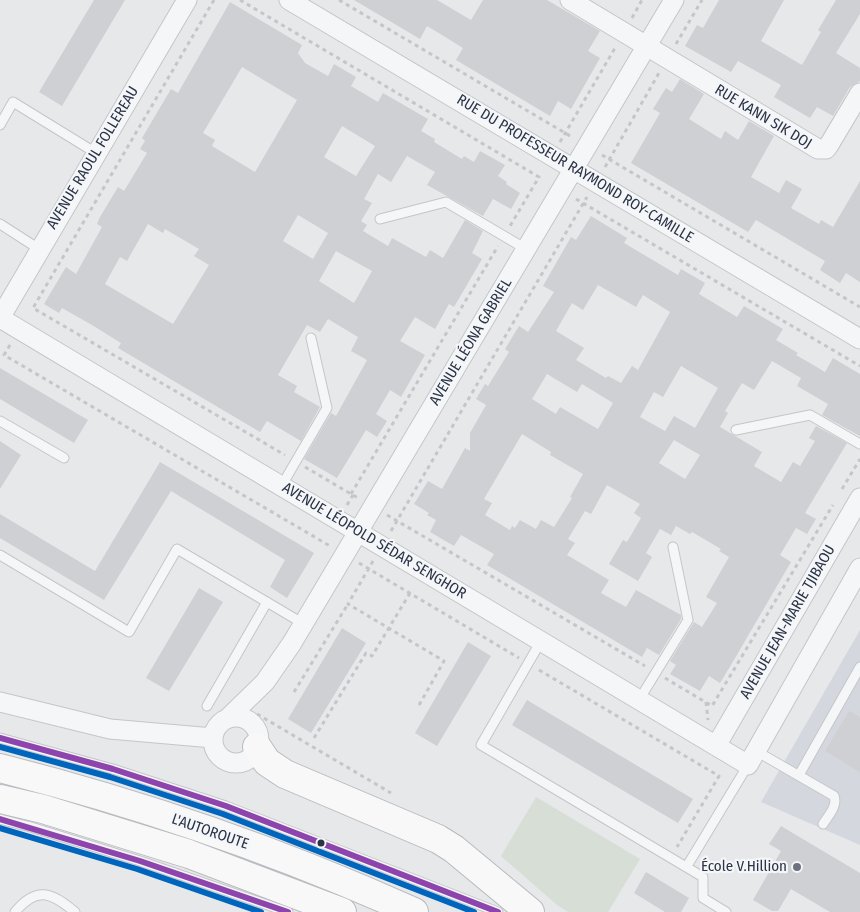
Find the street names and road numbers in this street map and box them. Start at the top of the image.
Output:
street label: RUE KANN SIK DOJ [711,81,815,153]
street label: AVENUE RAOUL FOLLEREAU [43,84,143,232]
street label: RUE DU PROFESSEUR RAYMOND ROY-CAMILLE [453,91,697,247]
street label: AVENUE LÉONA GABRIEL [426,275,516,409]
street label: AVENUE LÉOPOLD SÉDAR SENGHOR [279,479,469,603]
street label: AVENUE JEAN-MARIE TJIBAOU [737,542,839,702]
street label: L'AUTOROUTE [169,810,251,854]

